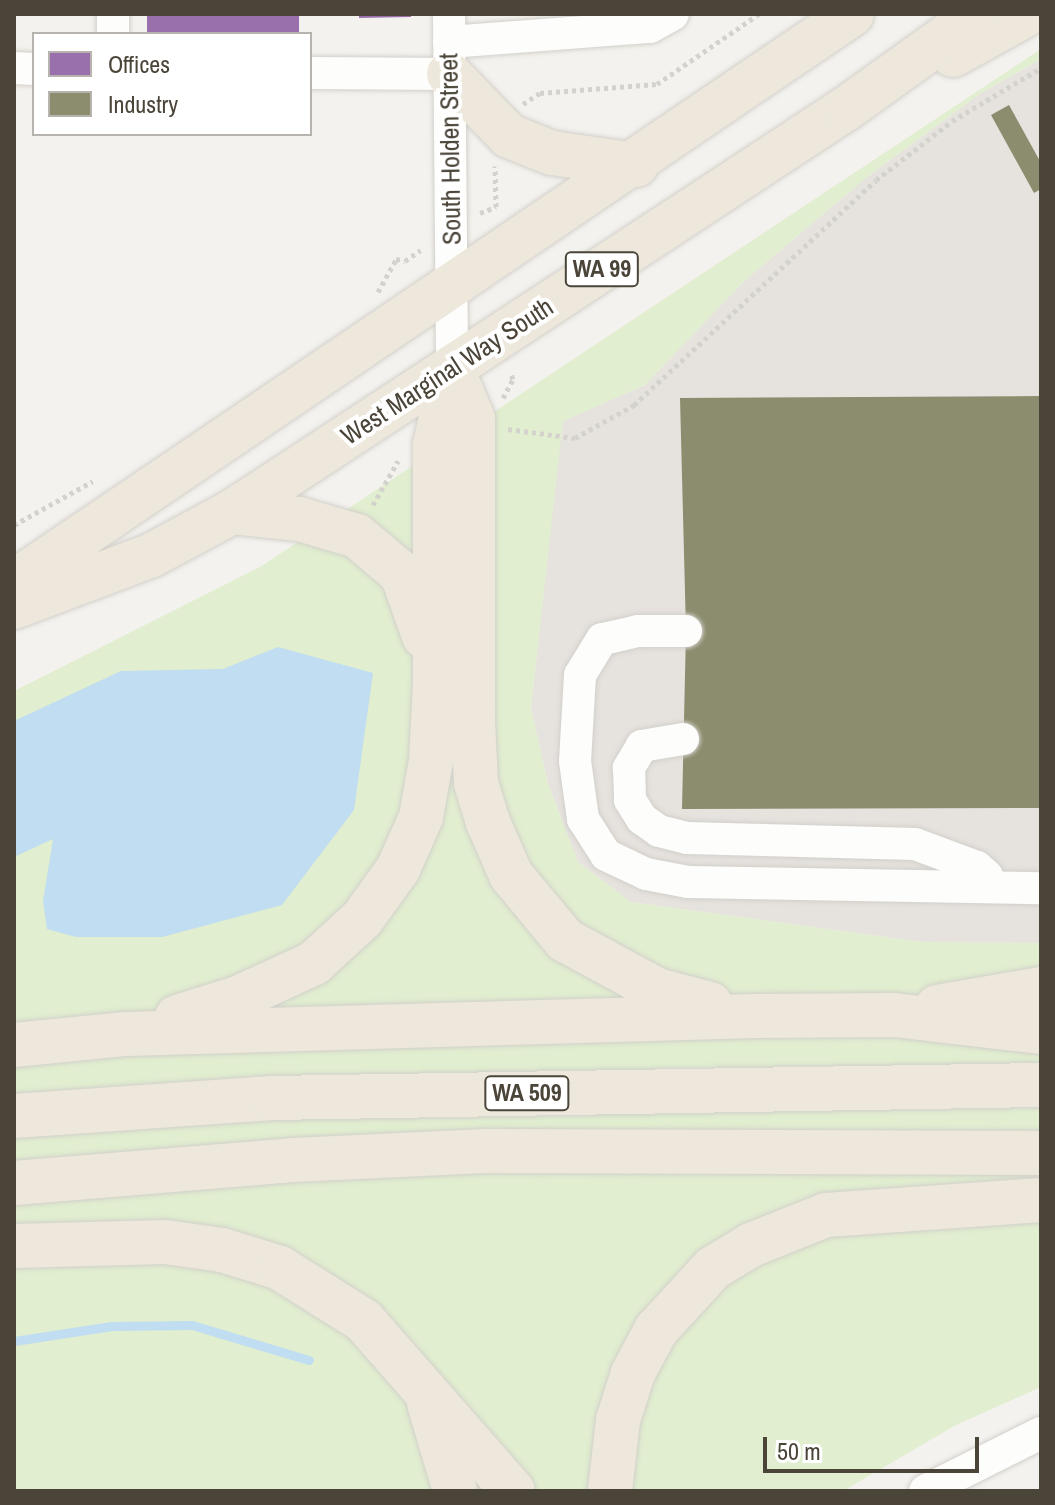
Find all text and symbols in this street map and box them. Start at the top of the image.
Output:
legend [32,32,312,136]
text: Offices [108,48,170,80]
street label: South Holden Street [433,53,467,245]
text: Industry [108,88,178,120]
road number: WA 99 [564,249,640,289]
street label: West Marginal Way South [335,291,559,451]
road number: WA 509 [483,1073,571,1113]
scale bar [767,1421,983,1471]
text: 50 m [777,1435,821,1467]

